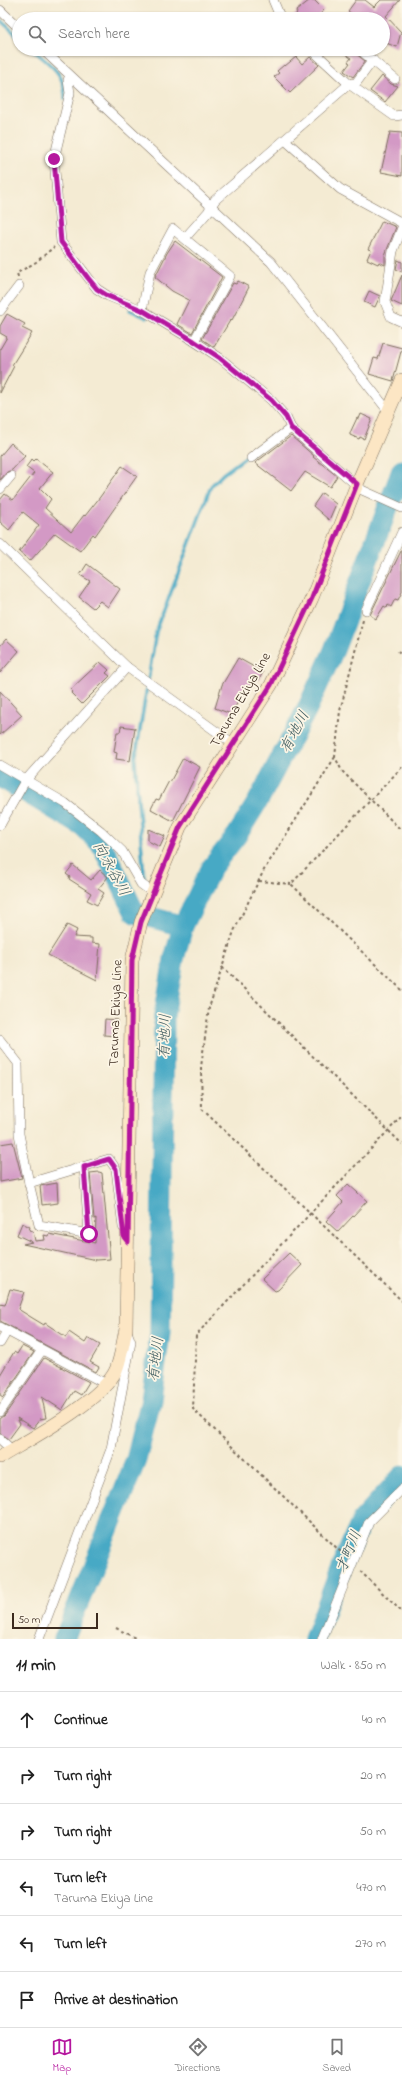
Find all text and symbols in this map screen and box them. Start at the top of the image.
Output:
search box [12,12,390,56]
icon: search [26,23,48,45]
text: Search here [58,23,130,45]
route end [45,150,63,168]
street label: Taruma Ekiya Line [205,648,278,752]
water label: 有地川 [275,707,315,757]
water label: 向永谷川 [87,837,135,901]
street label: Taruma Ekiya Line [104,959,129,1067]
water label: 有地川 [153,1013,177,1059]
route start [80,1225,98,1243]
water label: 有地川 [142,1335,170,1383]
water label: 才町川 [330,1527,368,1577]
scale bar [12,1611,98,1630]
text: 50 m [18,1612,40,1628]
text: 11 min [16,1653,56,1678]
text: Walk · 850 m [320,1656,386,1675]
icon: ahead [16,1709,38,1731]
text: Continue [54,1709,108,1731]
text: 40 m [362,1710,386,1729]
icon: right [16,1765,38,1787]
text: Turn right [54,1765,112,1787]
text: 20 m [361,1766,386,1785]
icon: right [16,1821,38,1843]
text: Turn right [54,1821,112,1843]
text: 50 m [360,1822,386,1841]
text: Turn left [54,1867,107,1889]
icon: left [16,1877,38,1899]
text: 470 m [356,1878,386,1897]
text: Taruma Ekiya Line [54,1889,153,1908]
icon: left [16,1933,38,1955]
text: Turn left [54,1933,107,1955]
text: 270 m [355,1934,386,1953]
icon: arrive [16,1989,38,2011]
text: Arrive at destination [54,1989,178,2011]
tab: Map [51,2036,73,2076]
tab: Directions [175,2036,220,2076]
tab: Saved [322,2036,351,2076]

